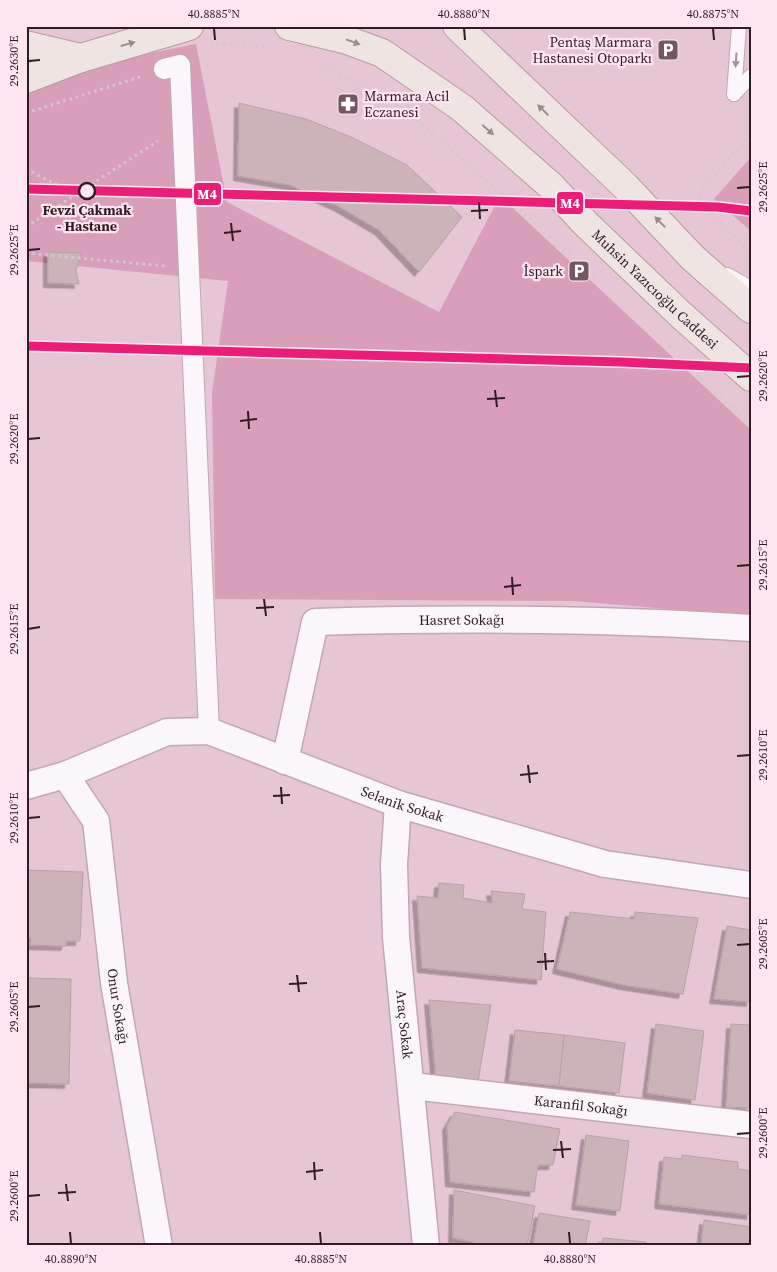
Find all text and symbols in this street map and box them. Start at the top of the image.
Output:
text: 40.8885°N [188,6,240,22]
text: 40.8880°N [438,6,490,22]
text: 40.8875°N [687,6,739,22]
place label: Pentaş Marmara Hastanesi Otoparkı [532,32,653,68]
text: 29.2630°E [6,36,22,86]
parking icon: Pentaş Marmara Hastanesi Otoparkı [656,38,680,62]
one-way arrow [346,39,361,46]
one-way arrow [121,40,136,48]
one-way arrow [732,52,740,68]
place label: Marmara Acil Eczanesi [364,86,449,122]
pharmacy icon: Marmara Acil Eczanesi [336,92,360,116]
one-way arrow [537,104,549,116]
one-way arrow [482,125,495,136]
text: 29.2625°E [755,162,771,212]
marker: Fevzi Çakmak - Hastane [78,182,96,200]
line badge: M4 [193,182,222,206]
text: M4 [197,184,217,204]
line badge: M4 [556,191,584,215]
text: M4 [560,193,580,213]
place label: Fevzi Çakmak - Hastane [43,200,132,236]
one-way arrow [654,217,666,229]
text: 29.2625°E [6,225,22,275]
street label: Muhsin Yazıcıoğlu Caddesi [587,225,723,353]
parking icon: İspark [567,259,591,283]
place label: İspark [524,261,563,281]
text: 29.2620°E [755,351,771,401]
text: 29.2620°E [6,414,22,464]
text: 29.2615°E [755,540,771,590]
text: 29.2615°E [6,604,22,654]
street label: Hasret Sokağı [419,610,505,630]
text: 29.2610°E [755,730,771,780]
street label: Selanik Sokak [358,781,446,827]
text: 29.2610°E [6,793,22,843]
text: 29.2605°E [755,919,771,969]
street label: Onur Sokağı [102,967,134,1046]
text: 29.2605°E [6,982,22,1032]
street label: Araç Sokak [391,989,418,1060]
street label: Karanfil Sokağı [533,1090,629,1121]
text: 29.2600°E [755,1108,771,1158]
text: 29.2600°E [6,1171,22,1221]
text: 40.8890°N [45,1251,97,1267]
text: 40.8885°N [295,1251,347,1267]
text: 40.8880°N [544,1251,596,1267]

